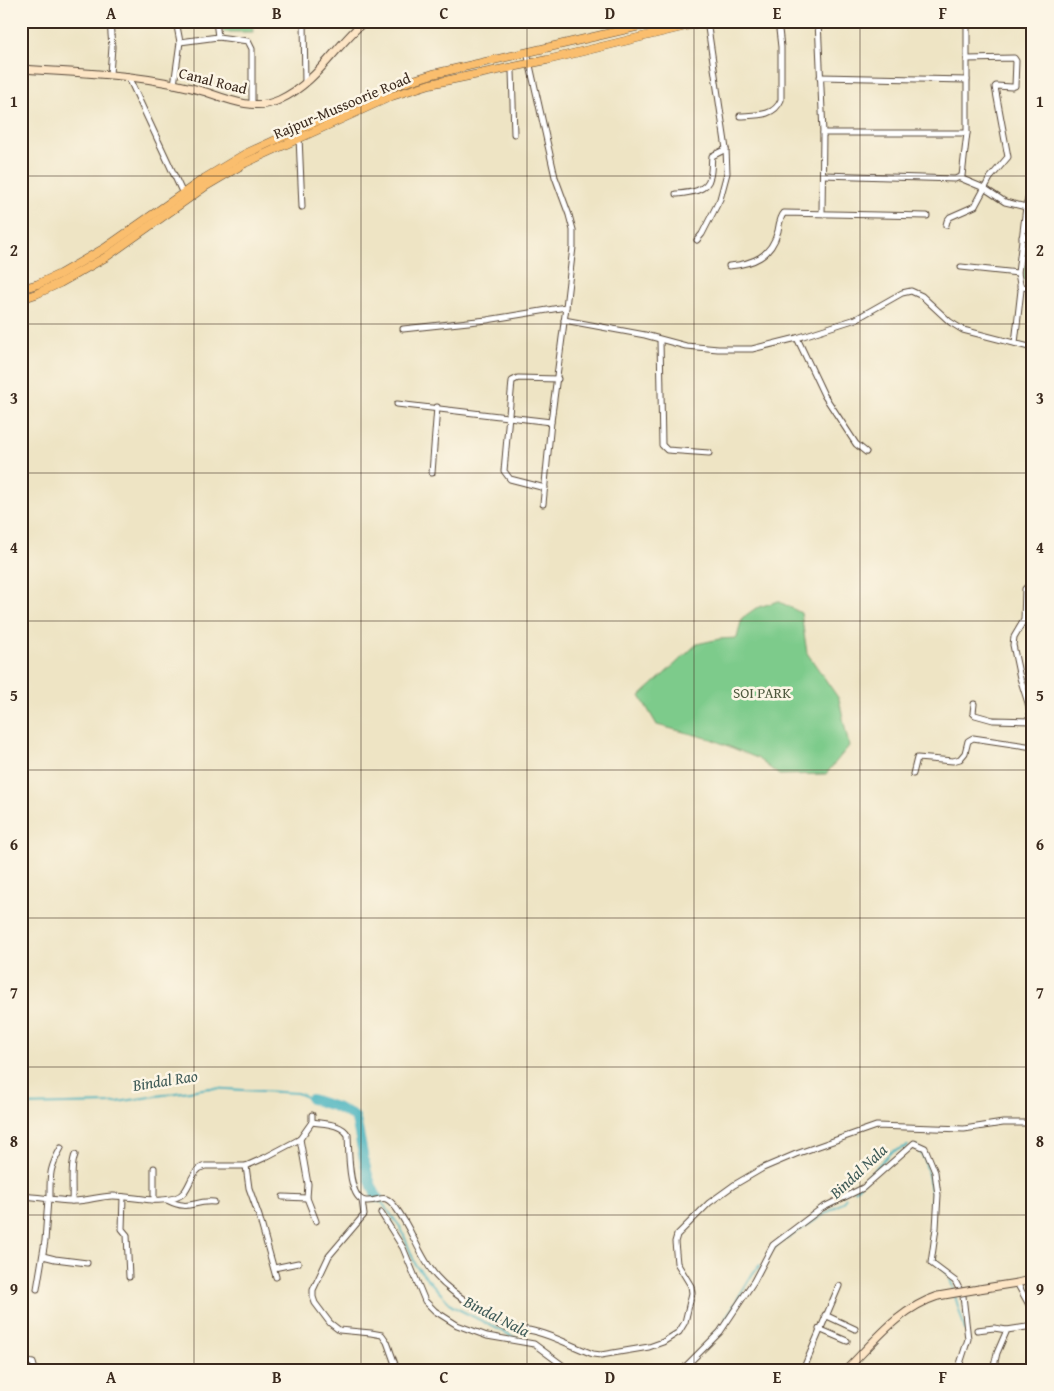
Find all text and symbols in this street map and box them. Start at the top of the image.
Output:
text: A [106,1,117,25]
text: B [272,1,282,25]
text: C [439,1,449,25]
text: D [605,1,615,25]
text: E [773,1,782,25]
text: F [939,1,947,25]
street label: Canal Road [177,62,249,99]
street label: Rajpur-Mussoorie Road [270,67,414,144]
text: 1 [10,89,18,113]
text: 1 [1036,89,1044,113]
text: 2 [10,238,18,262]
text: 2 [1036,238,1044,262]
text: 3 [10,386,18,410]
text: 3 [1036,386,1044,410]
text: 4 [10,535,18,559]
text: 4 [1036,535,1044,559]
park label: SOI PARK [733,682,791,703]
text: 5 [10,683,18,707]
text: 5 [1036,683,1044,707]
text: 6 [10,832,18,856]
text: 6 [1036,832,1044,856]
text: 7 [10,980,18,1004]
text: 7 [1036,980,1044,1004]
water label: Bindal Rao [130,1063,199,1097]
text: 8 [10,1129,18,1153]
text: 8 [1036,1129,1044,1153]
water label: Bindal Nala [823,1138,893,1205]
text: 9 [10,1277,18,1301]
text: 9 [1036,1277,1044,1301]
water label: Bindal Nala [459,1289,535,1343]
text: A [106,1365,117,1389]
text: B [272,1365,282,1389]
text: C [439,1365,449,1389]
text: D [605,1365,615,1389]
text: E [773,1365,782,1389]
text: F [939,1365,947,1389]

